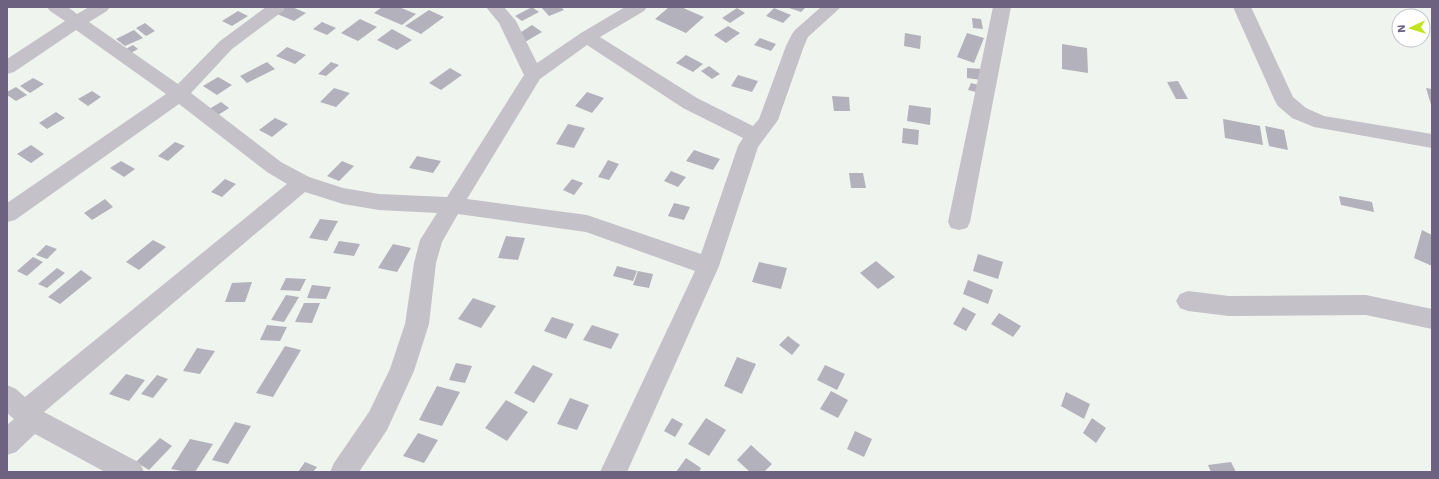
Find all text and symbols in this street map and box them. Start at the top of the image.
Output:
north arrow [1391,8,1431,48]
text: N [1395,24,1408,33]

